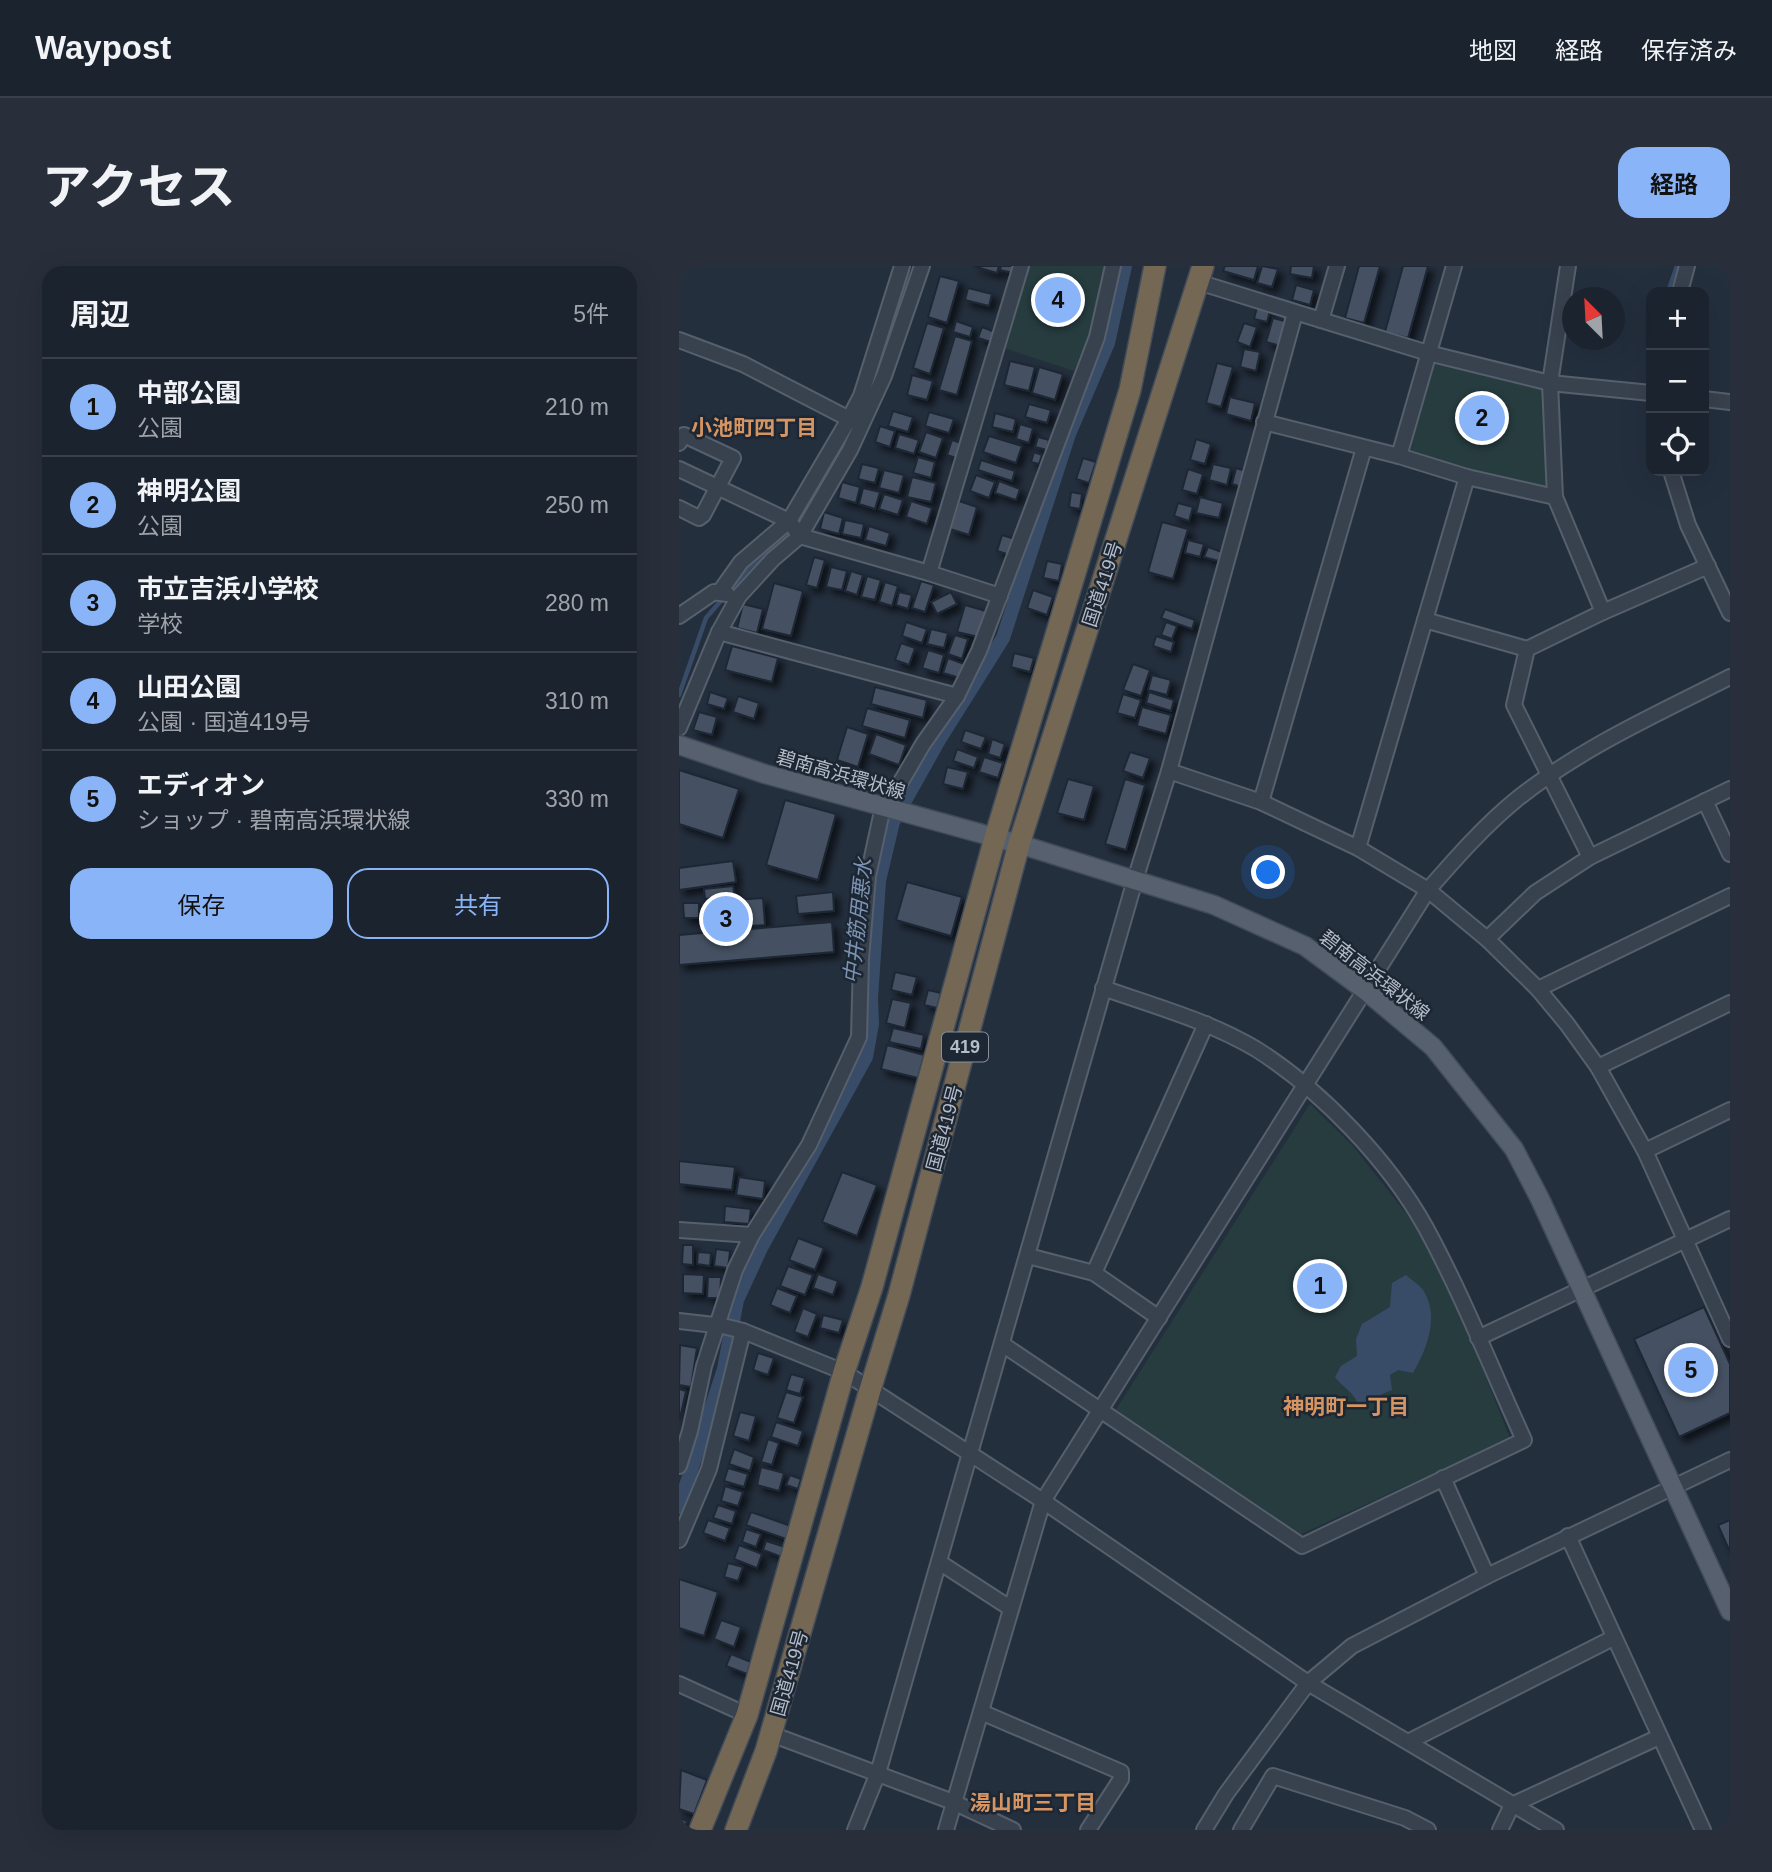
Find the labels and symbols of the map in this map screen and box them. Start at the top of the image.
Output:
pin: 4 [1035,274,1081,326]
north arrow [1562,287,1625,350]
pin: 2 [1459,392,1505,444]
district label: 小池町四丁目 [691,416,817,439]
street label: 国道419号 [1079,539,1126,630]
street label: 碧南高浜環状線 [774,746,908,803]
water label: 中井筋用悪水 [839,855,876,985]
your location [1251,855,1285,889]
pin: 3 [703,893,749,945]
street label: 碧南高浜環状線 [1316,926,1434,1025]
road number: 419 [942,1032,988,1062]
street label: 国道419号 [923,1083,966,1174]
pin: 1 [1297,1260,1343,1312]
pin: 5 [1668,1344,1714,1396]
district label: 神明町一丁目 [1283,1395,1409,1418]
street label: 国道419号 [767,1628,812,1719]
district label: 湯山町三丁目 [970,1791,1096,1814]

